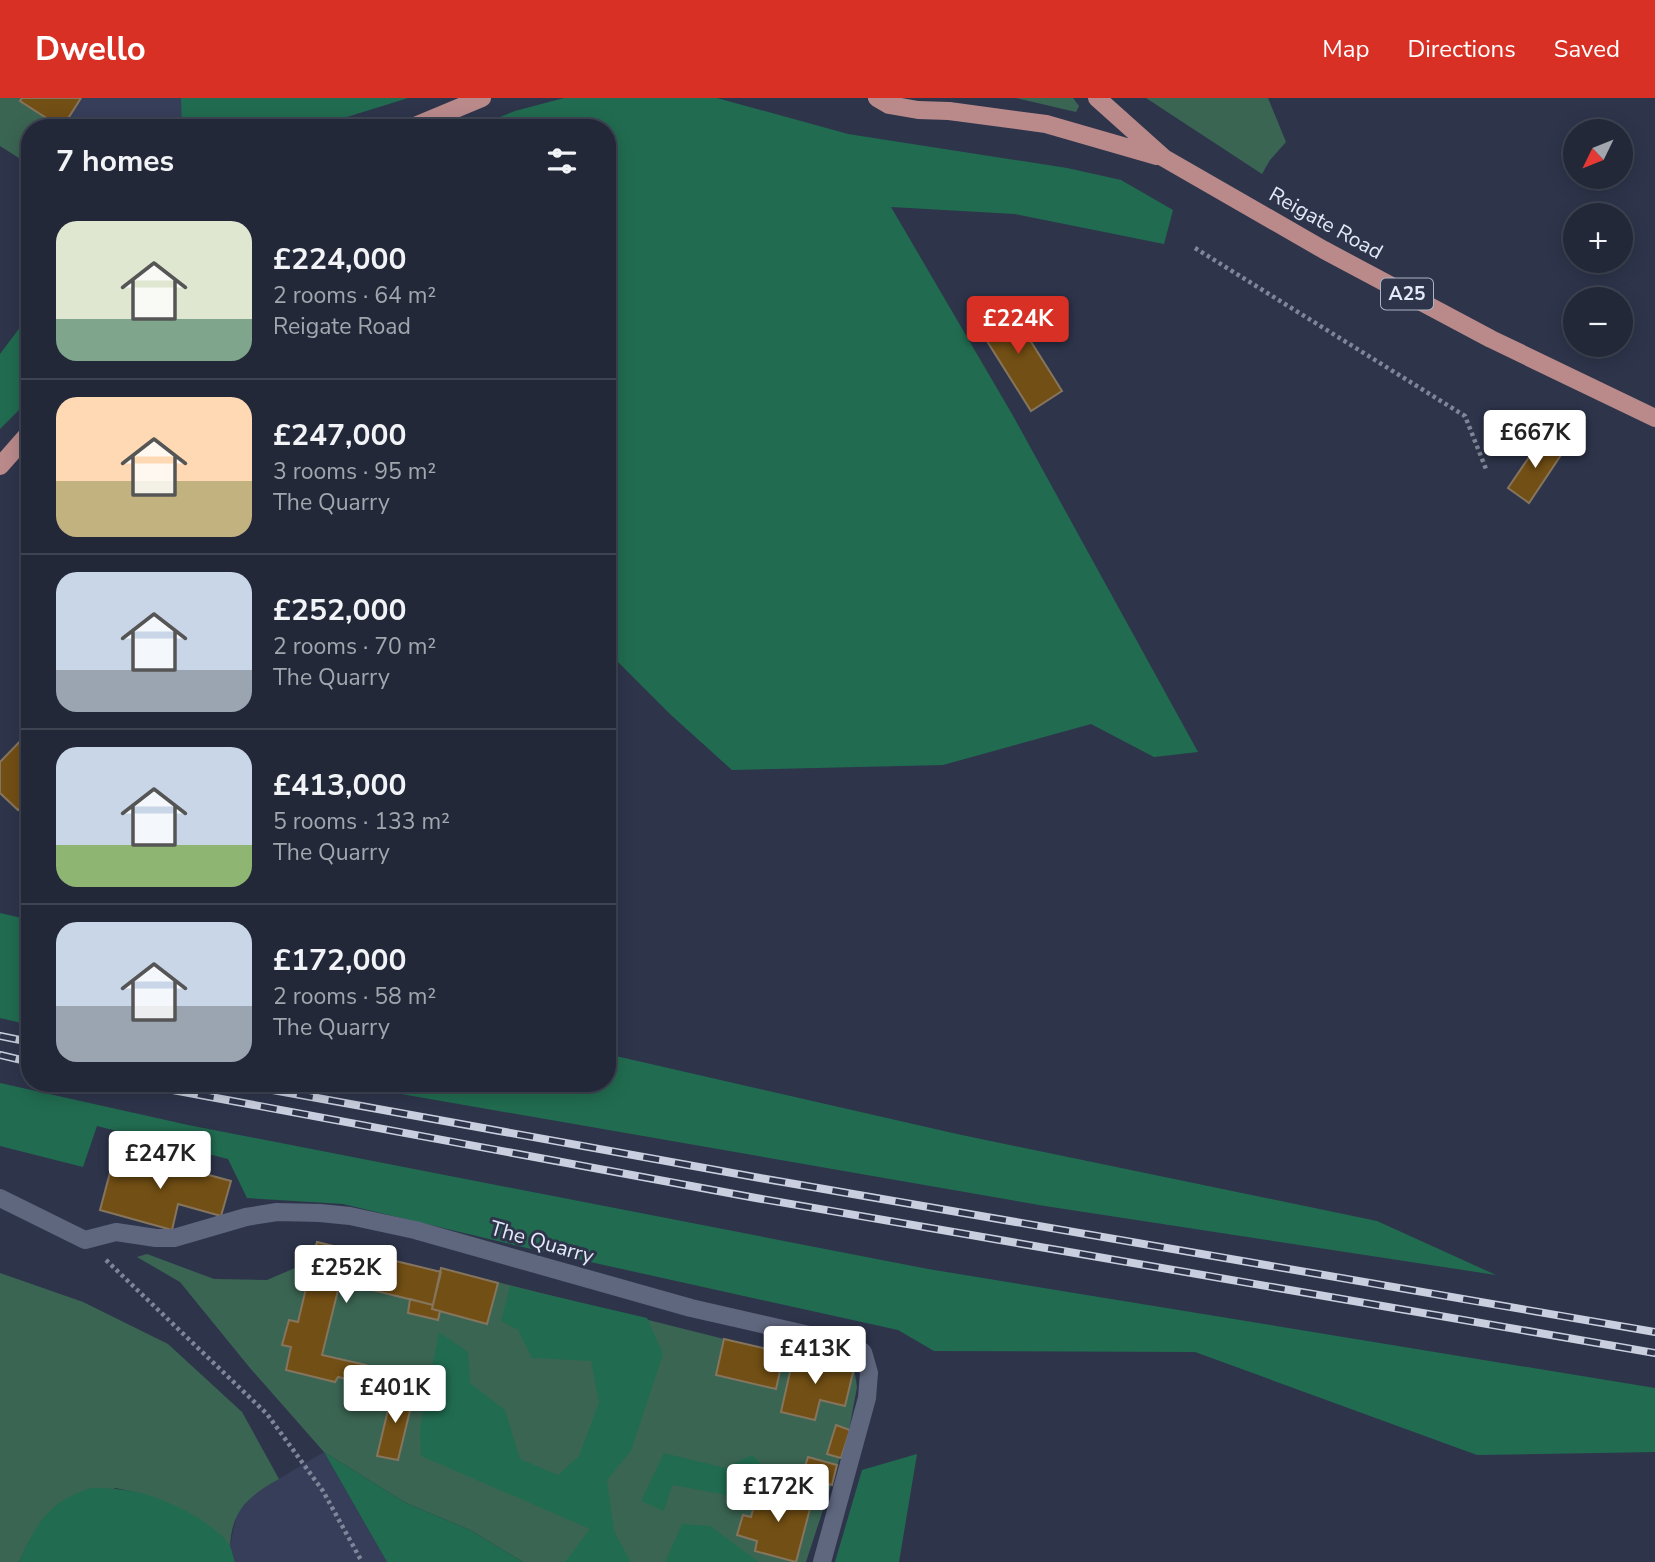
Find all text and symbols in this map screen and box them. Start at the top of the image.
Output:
text: Dwello [35,27,146,72]
text: Map [1322,33,1369,65]
text: Directions [1407,33,1516,65]
text: Saved [1554,33,1620,65]
north arrow [1563,119,1633,189]
map controls [1563,119,1633,357]
text: 7 homes [56,141,174,182]
icon: filters [543,142,581,180]
street label: Reigate Road [1264,180,1388,266]
button: + [1563,203,1633,273]
text: £224,000 [273,239,406,280]
icon: home [112,249,196,333]
road number: A25 [1381,278,1433,310]
text: 2 rooms · 64 m² [273,280,436,311]
button: − [1563,287,1633,357]
pin: £224K [969,296,1067,356]
text: £224K [983,303,1053,334]
text: Reigate Road [273,311,411,342]
pin: £667K [1486,410,1584,470]
text: £247,000 [273,415,406,456]
text: £667K [1500,417,1570,448]
icon: home [112,425,196,509]
text: 3 rooms · 95 m² [273,456,436,487]
text: The Quarry [273,487,390,518]
text: £252,000 [273,590,406,631]
icon: home [112,600,196,684]
text: 2 rooms · 70 m² [273,631,436,662]
text: The Quarry [273,662,390,693]
text: £413,000 [273,765,406,806]
icon: home [112,775,196,859]
text: 5 rooms · 133 m² [273,806,450,837]
text: The Quarry [273,837,390,868]
text: £172,000 [273,940,406,981]
icon: home [112,950,196,1034]
text: 2 rooms · 58 m² [273,981,436,1012]
text: The Quarry [273,1012,390,1043]
pin: £247K [111,1132,209,1191]
text: £247K [125,1138,195,1169]
street label: The Quarry [487,1214,597,1270]
pin: £252K [297,1246,395,1305]
text: £252K [311,1252,381,1283]
pin: £413K [766,1326,864,1386]
text: £413K [780,1333,850,1364]
pin: £401K [346,1366,444,1425]
text: £401K [360,1372,430,1403]
pin: £172K [729,1464,827,1524]
text: £172K [743,1471,813,1502]

